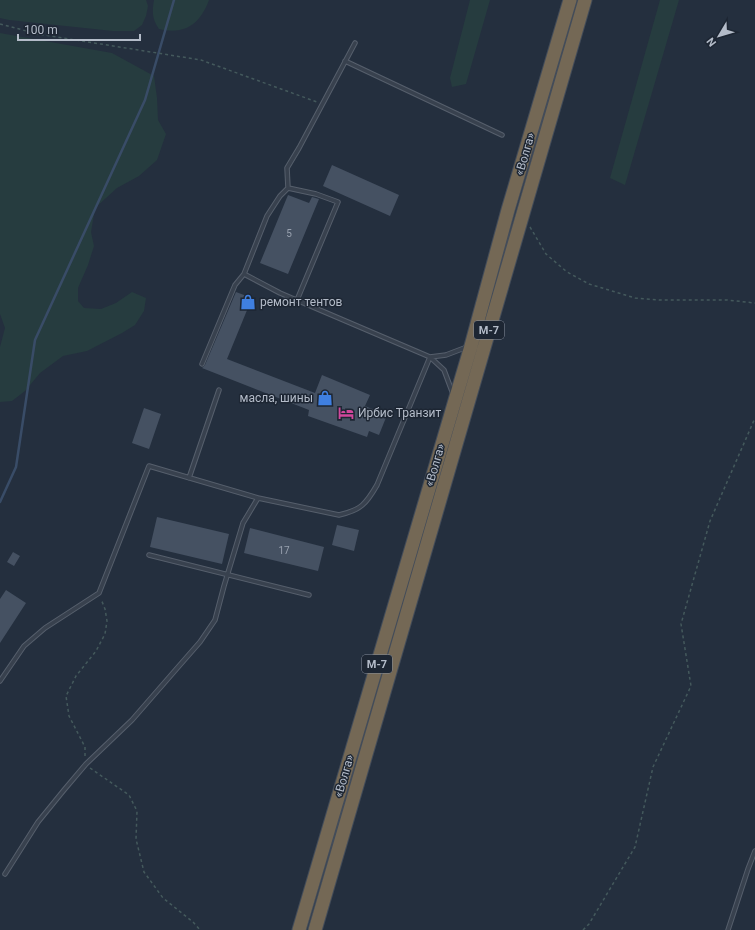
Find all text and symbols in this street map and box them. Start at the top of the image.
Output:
scale bar [18,16,140,42]
north arrow [699,16,739,56]
text: 100 m [24,23,58,37]
text: N [704,35,719,49]
street label: «Волга» [512,131,538,177]
house number: 5 [286,228,292,239]
shop icon: ремонт тентов [239,293,257,311]
place label: ремонт тентов [260,295,342,309]
road number: М-7 [474,321,504,339]
shop icon: масла, шины [316,389,334,407]
place label: масла, шины [240,391,313,405]
hotel icon: Ирбис Транзит [337,404,355,422]
place label: Ирбис Транзит [358,406,442,420]
street label: «Волга» [422,442,448,488]
house number: 17 [278,545,290,556]
road number: М-7 [362,655,392,673]
street label: «Волга» [331,753,357,799]

